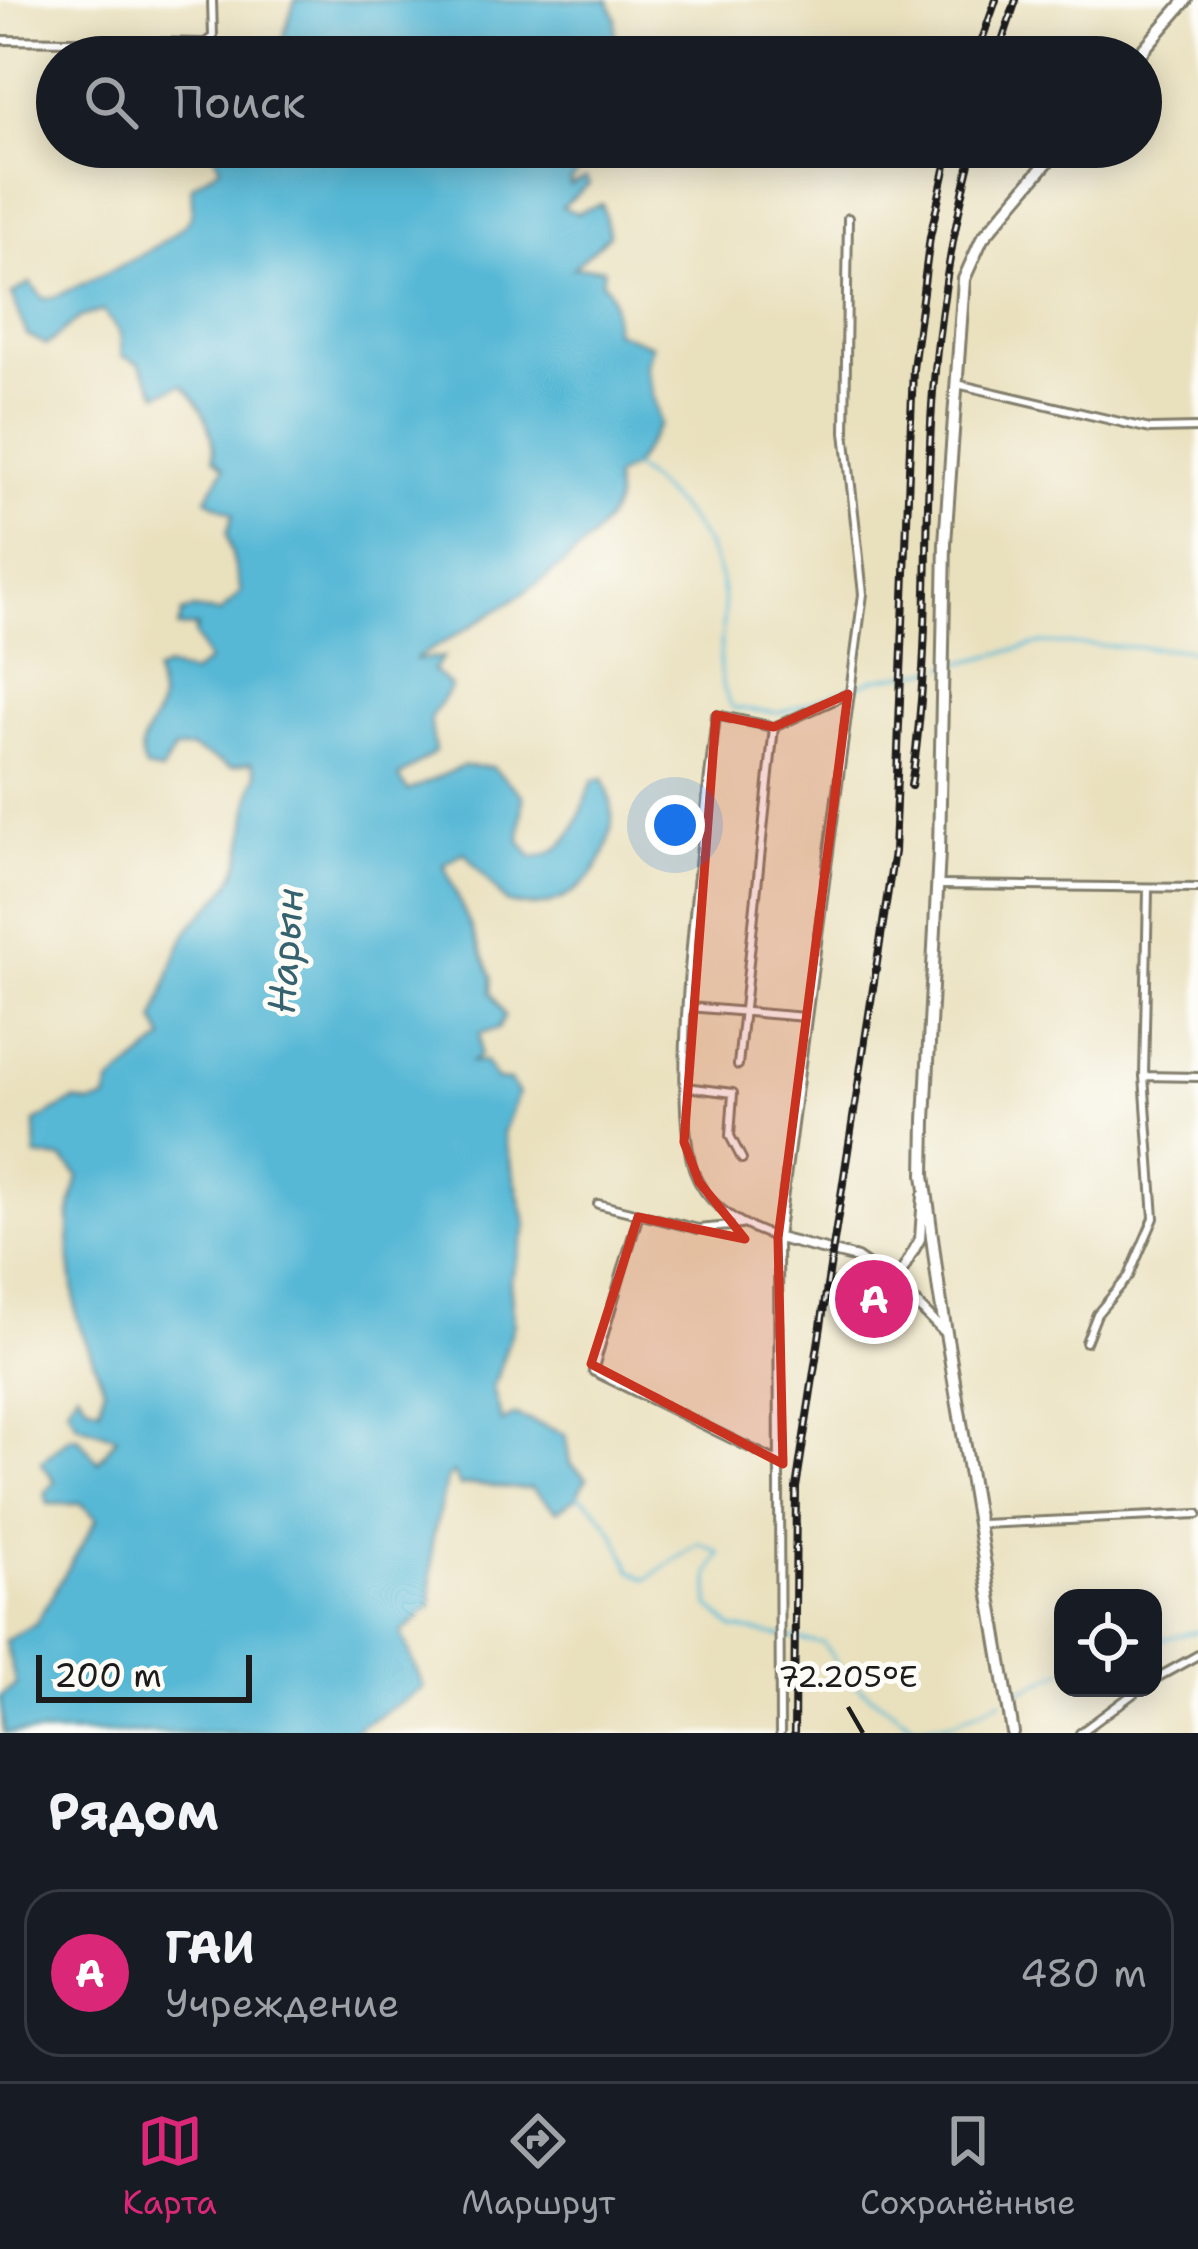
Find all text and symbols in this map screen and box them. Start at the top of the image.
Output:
search box [36,36,1162,168]
icon: search [78,69,144,135]
text: Поиск [174,72,305,132]
your location [645,795,705,855]
water label: Нарын [255,886,315,1016]
pin: A [835,1254,913,1344]
map controls [1054,1589,1162,1697]
button: locate [1054,1589,1162,1697]
scale bar [36,1649,252,1702]
text: 200 m [54,1653,162,1698]
text: 72.205°E [778,1656,918,1697]
text: Рядом [48,1777,219,1845]
text: ГАИ [165,1917,255,1977]
text: A [75,1947,105,1999]
text: 480 m [1020,1947,1147,1999]
text: Учреждение [165,1977,400,2029]
tab: Карта [122,2108,217,2225]
tab: Маршрут [461,2108,615,2225]
tab: Сохранённые [860,2108,1076,2225]

